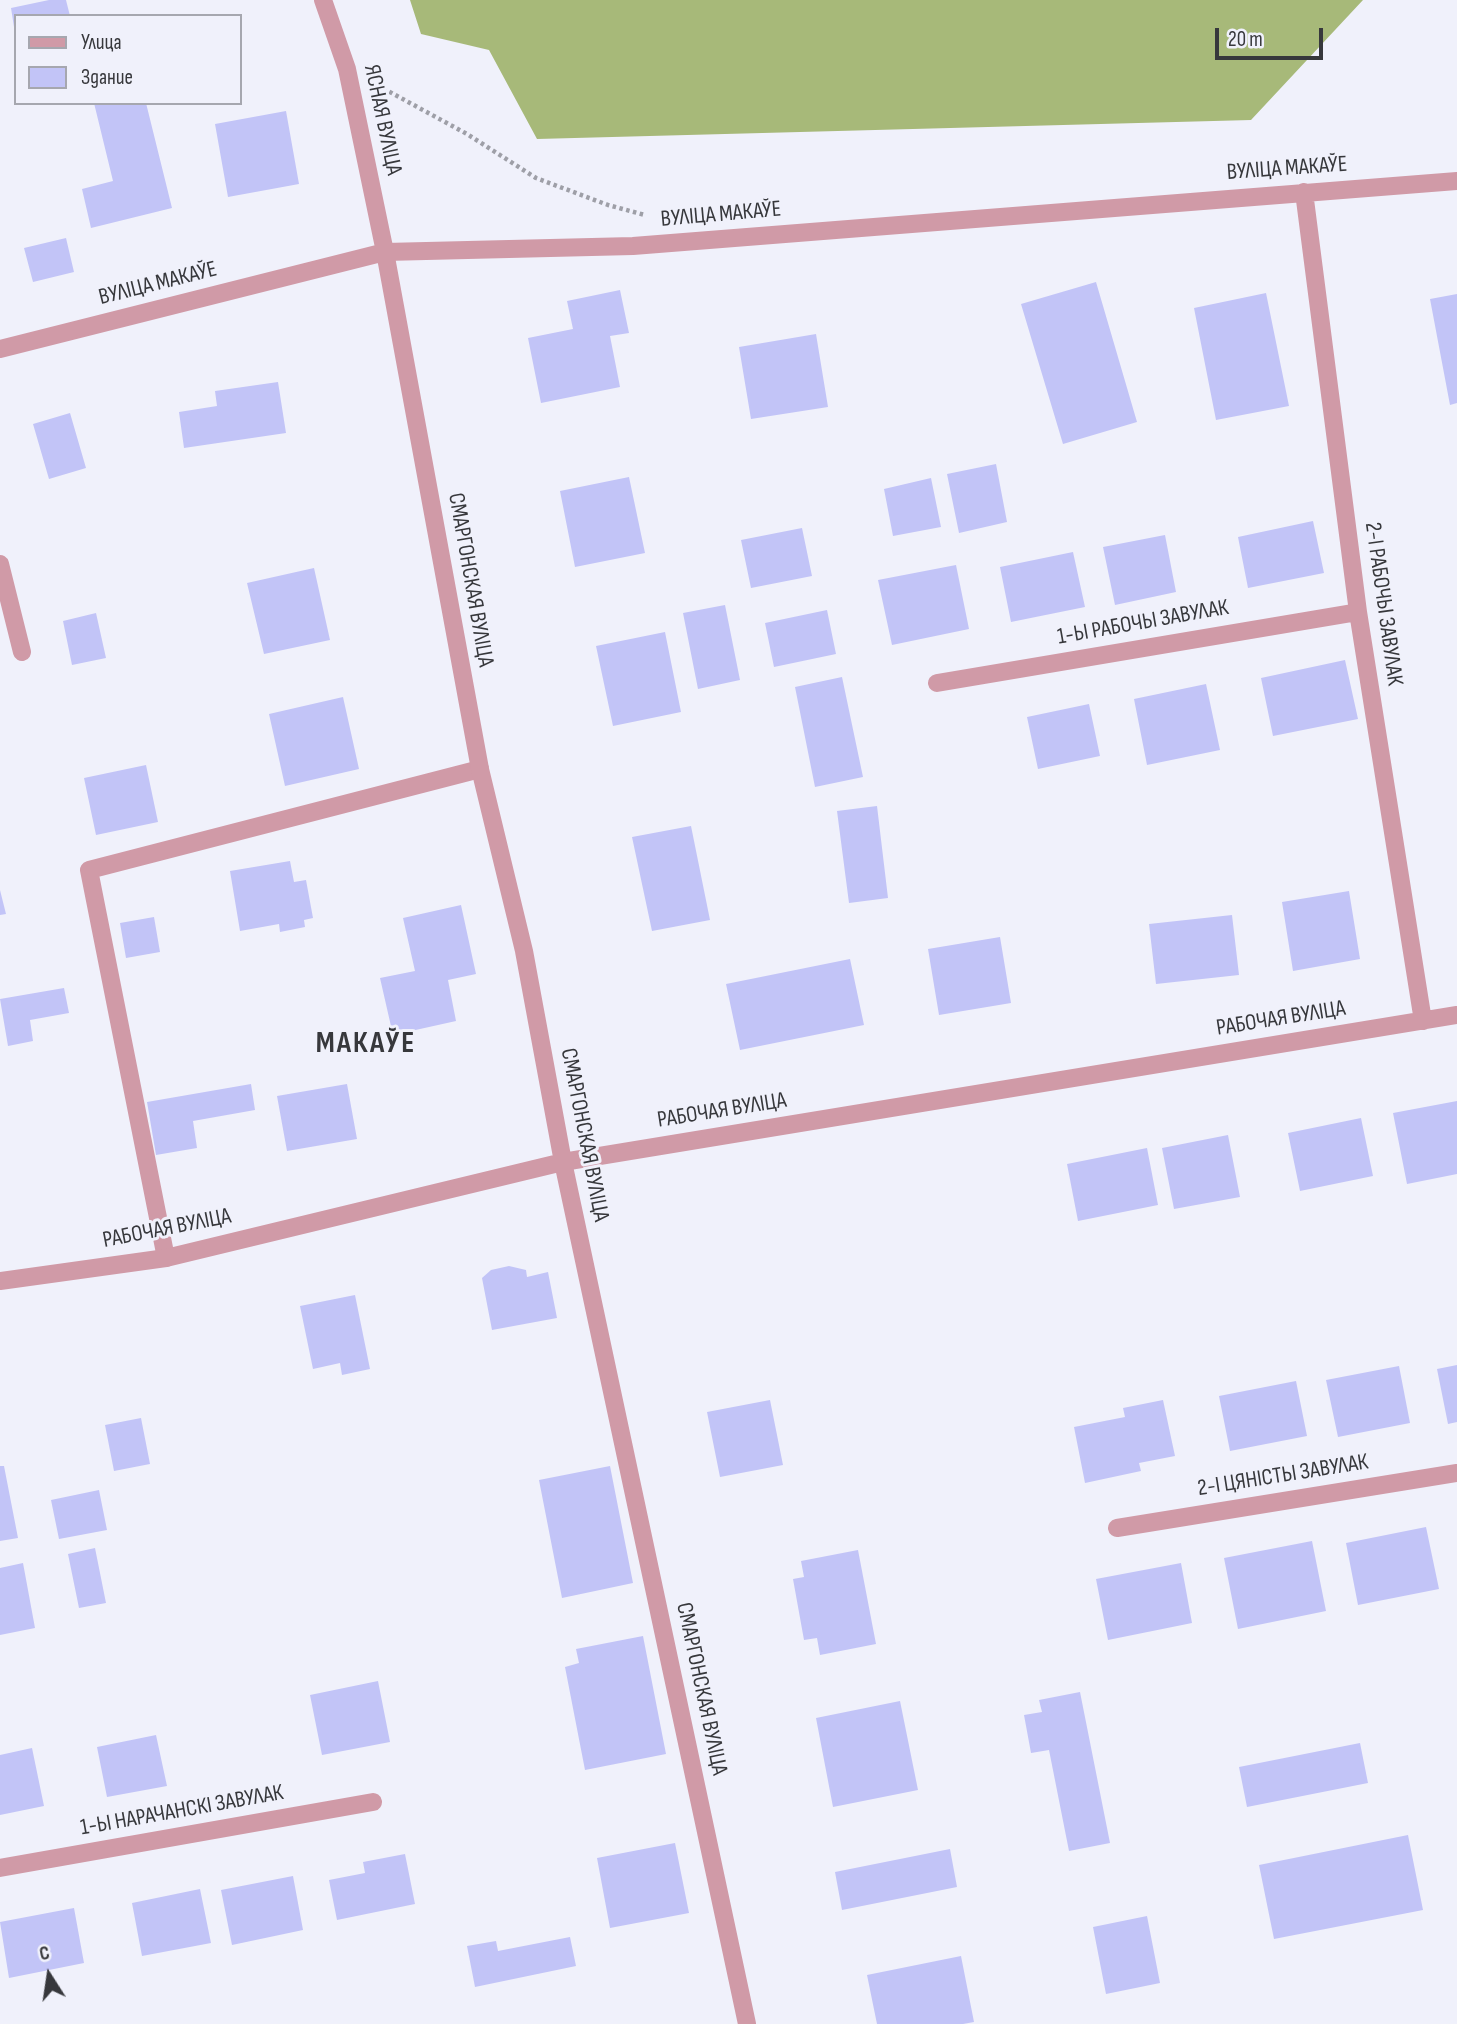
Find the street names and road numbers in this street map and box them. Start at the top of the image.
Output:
street label: ЯСНАЯ ВУЛІЦА [357,62,407,178]
street label: ВУЛІЦА МАКАЎЕ [1226,151,1348,187]
street label: ВУЛІЦА МАКАЎЕ [660,196,782,234]
street label: ВУЛІЦА МАКАЎЕ [96,256,220,312]
street label: СМАРГОНСКАЯ ВУЛІЦА [441,491,499,669]
street label: 2-І РАБОЧЫ ЗАВУЛАК [1358,520,1408,688]
street label: 1-Ы РАБОЧЫ ЗАВУЛАК [1055,594,1231,652]
street label: РАБОЧАЯ ВУЛІЦА [1215,995,1347,1043]
street label: СМАРГОНСКАЯ ВУЛІЦА [554,1046,614,1224]
street label: РАБОЧАЯ ВУЛІЦА [656,1087,788,1135]
street label: РАБОЧАЯ ВУЛІЦА [100,1203,234,1255]
street label: 2-І ЦЯНІСТЫ ЗАВУЛАК [1196,1449,1370,1503]
street label: СМАРГОНСКАЯ ВУЛІЦА [669,1600,733,1778]
street label: 1-Ы НАРАЧАНСКІ ЗАВУЛАК [78,1780,286,1842]

